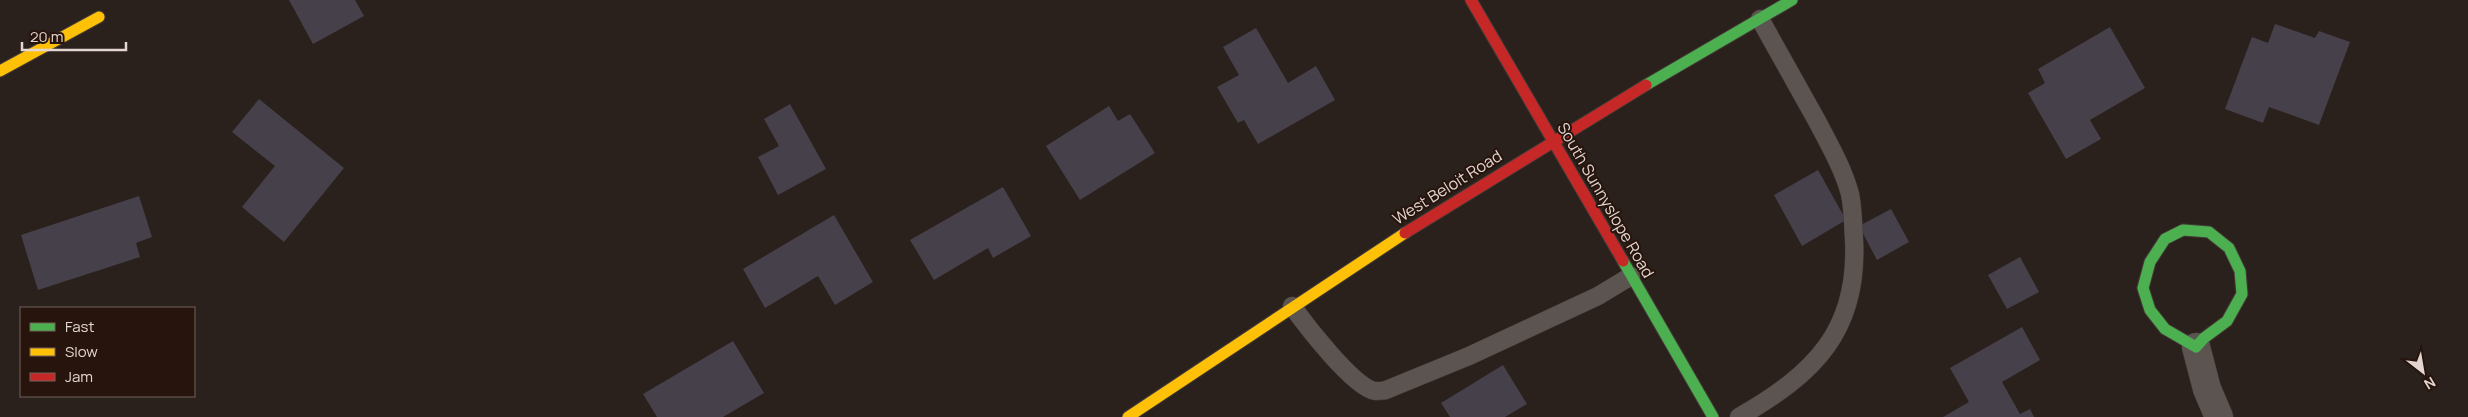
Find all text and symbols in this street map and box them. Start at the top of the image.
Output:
scale bar [22,20,126,52]
text: 20 m [30,26,63,47]
street label: South Sunnyslope Road [1552,118,1660,282]
street label: West Beloit Road [1388,145,1506,229]
legend [20,307,195,397]
text: Fast [65,316,94,337]
text: Slow [65,341,98,362]
north arrow [2398,347,2448,397]
text: Jam [65,366,93,387]
text: N [2421,373,2439,394]

